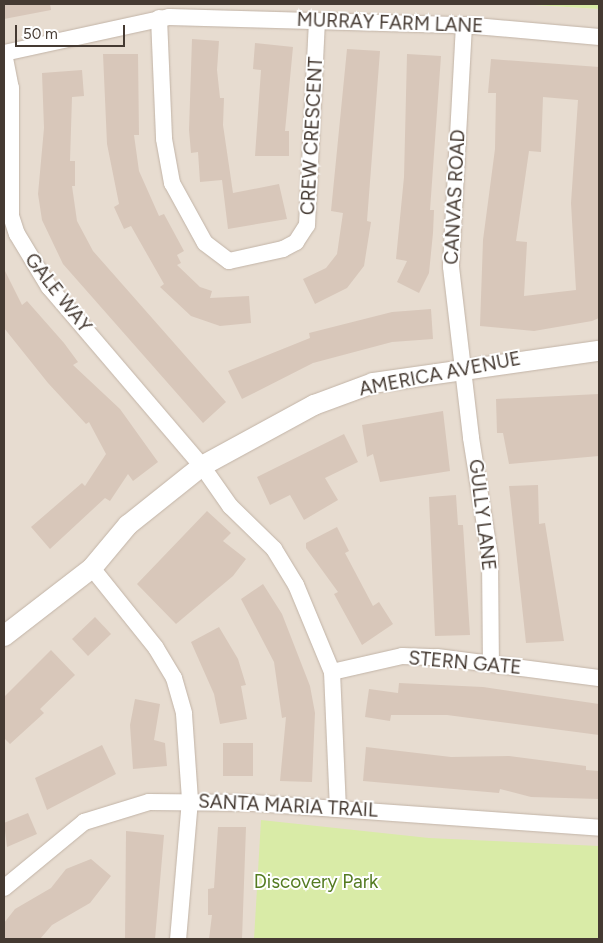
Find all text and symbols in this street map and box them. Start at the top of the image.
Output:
street label: MURRAY FARM LANE [296,8,484,38]
scale bar [18,15,128,47]
text: 50 m [23,25,58,43]
street label: CREW CRESCENT [296,56,328,216]
street label: CANVAS ROAD [440,129,470,265]
street label: GALE WAY [20,249,96,337]
street label: AMERICA AVENUE [357,347,523,401]
street label: GULLY LANE [464,458,500,572]
street label: STERN GATE [408,647,522,679]
street label: SANTA MARIA TRAIL [198,790,378,822]
park label: Discovery Park [254,871,378,893]

